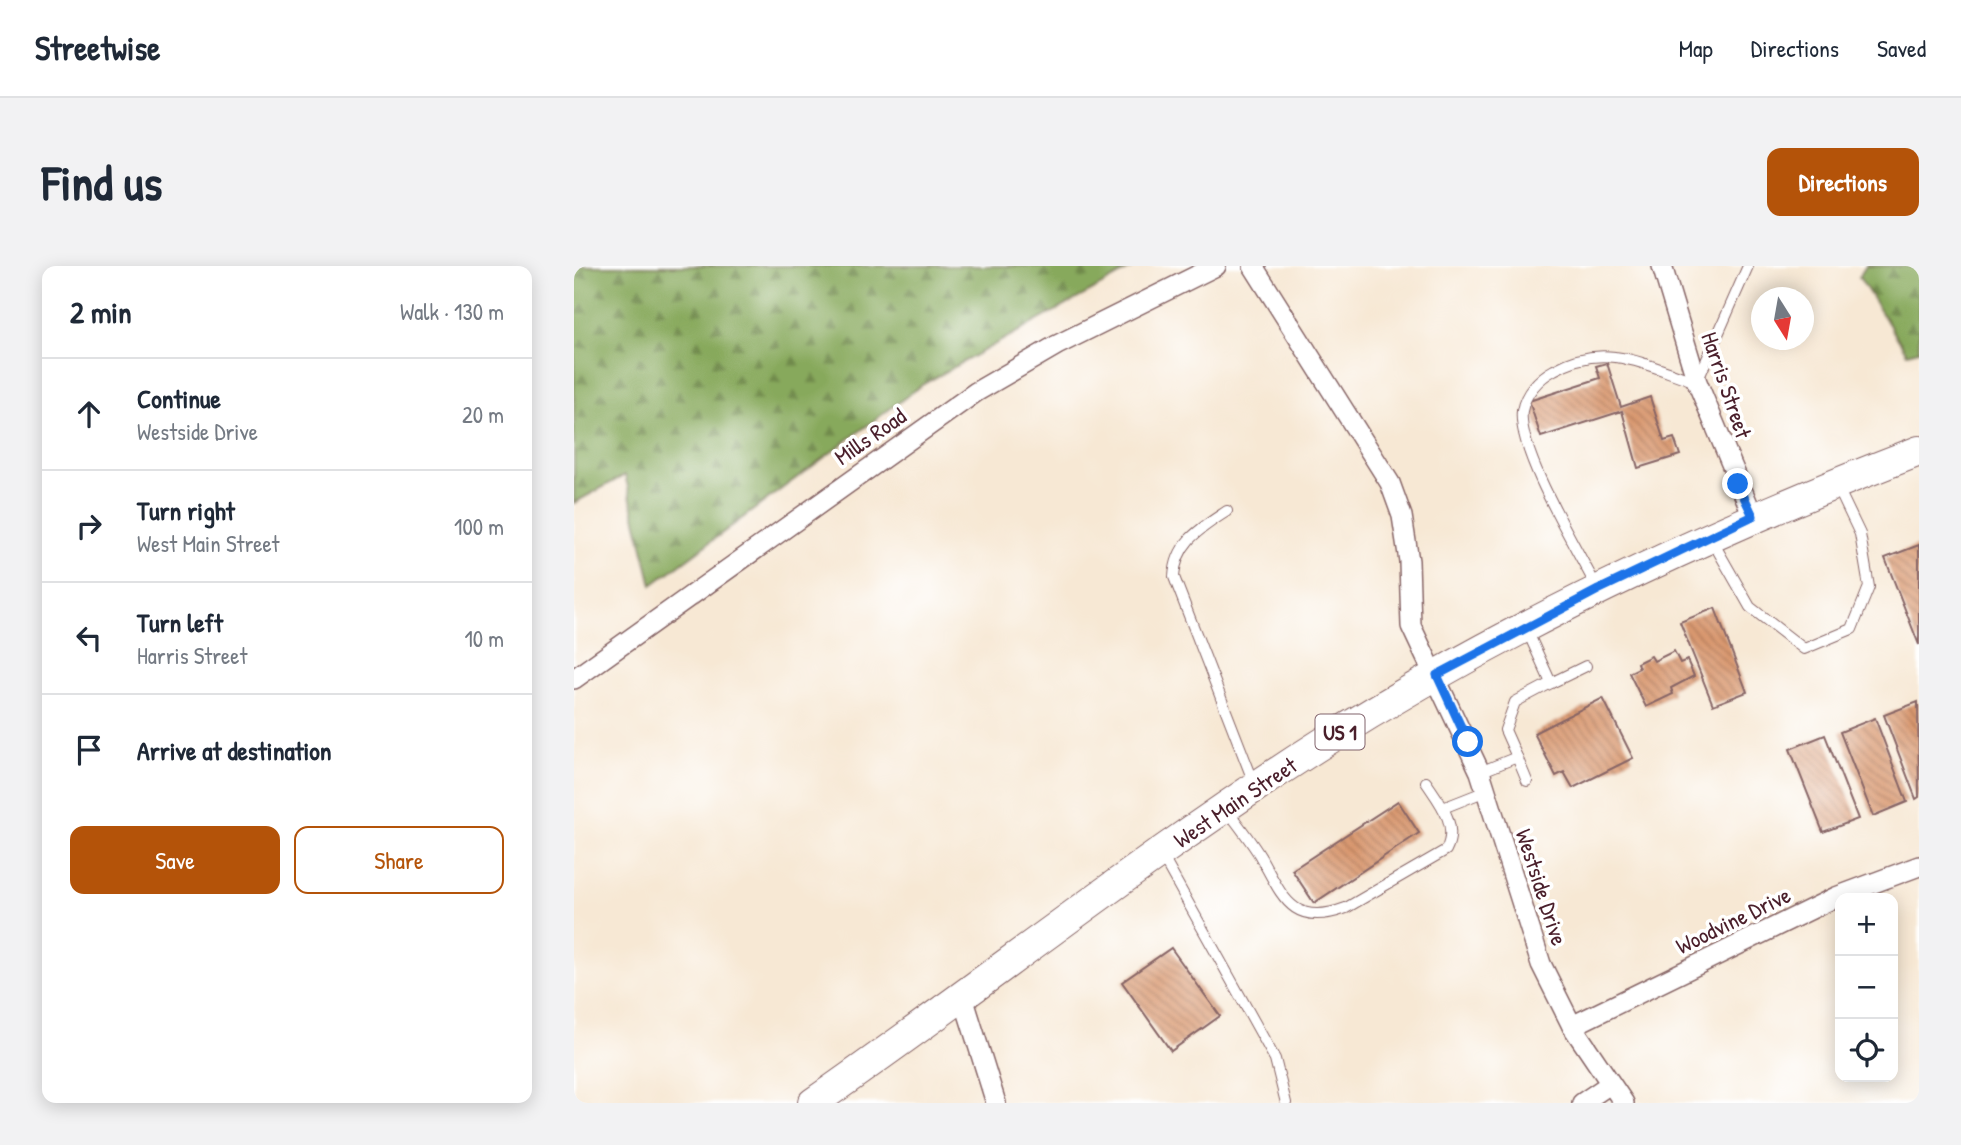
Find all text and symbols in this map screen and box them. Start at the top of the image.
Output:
text: Streetwise [35,26,160,70]
text: Map [1679,32,1713,64]
text: Directions [1751,32,1839,64]
text: Saved [1877,32,1926,64]
button: Directions [1767,148,1919,216]
text: Find us [42,149,162,215]
north arrow [1751,287,1814,350]
text: 2 min [70,292,132,332]
text: Walk · 130 m [400,296,504,327]
street label: Harris Street [1694,328,1760,443]
text: Continue [137,381,221,416]
icon: ahead [70,395,108,433]
text: 20 m [462,399,504,430]
street label: Mills Road [828,400,912,472]
text: Westside Drive [137,416,258,447]
route end [1722,468,1753,499]
text: Turn right [137,493,235,528]
icon: right [70,507,108,545]
text: 100 m [454,511,504,542]
text: West Main Street [137,528,279,559]
text: Turn left [137,605,223,640]
icon: left [70,619,108,657]
text: 10 m [464,623,504,654]
text: Harris Street [137,640,247,671]
road number: US 1 [1316,714,1364,750]
route start [1452,726,1483,757]
icon: arrive [70,731,108,769]
text: Arrive at destination [137,733,332,768]
street label: West Main Street [1167,749,1304,855]
street label: Westside Drive [1509,825,1575,949]
button: Save [70,826,280,894]
button: Share [294,826,504,894]
street label: Woodvine Drive [1670,879,1796,961]
map controls [1835,893,1898,1082]
button: + [1835,893,1898,956]
button: − [1835,956,1898,1019]
button: locate [1835,1019,1898,1082]

